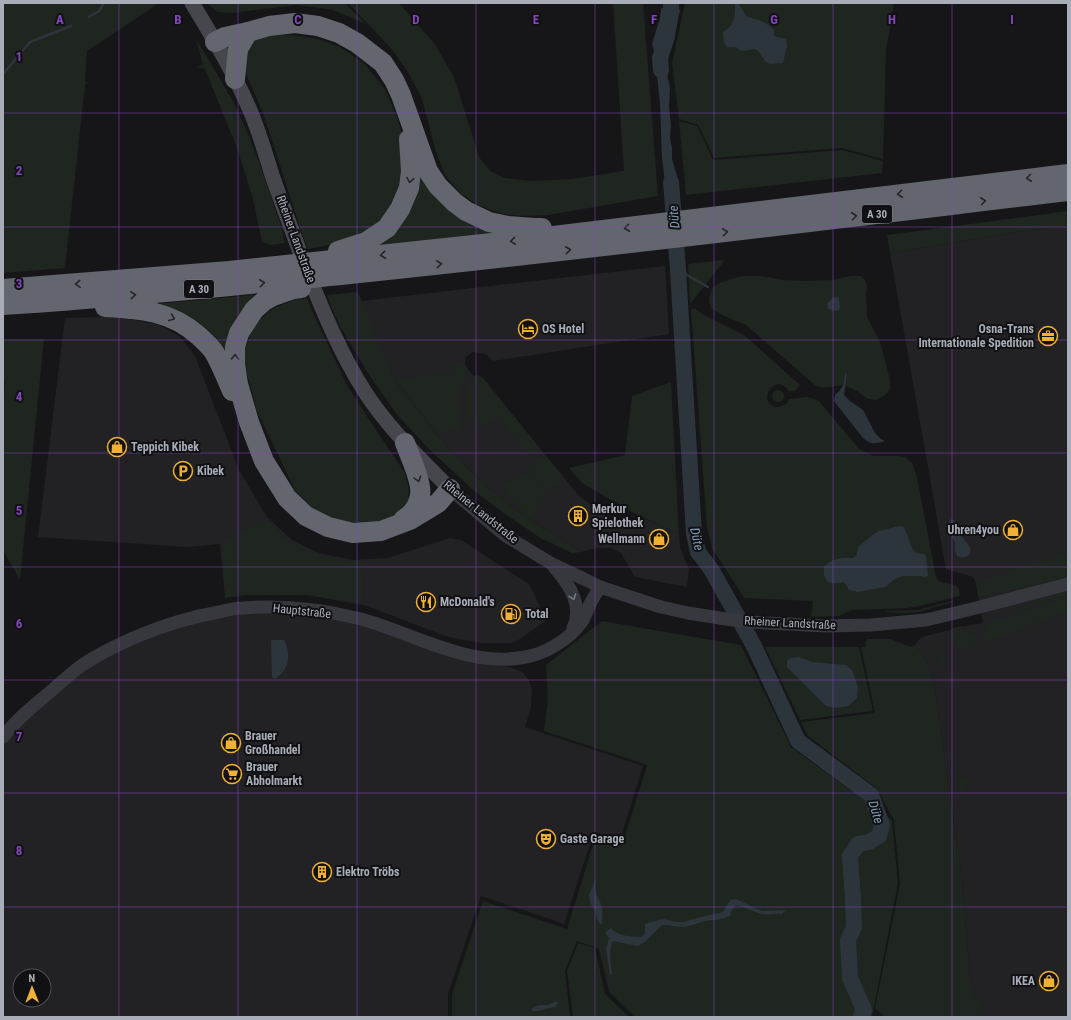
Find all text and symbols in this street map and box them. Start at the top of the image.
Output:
text: A [56,12,64,27]
text: B [174,12,182,27]
text: C [294,12,302,27]
text: D [412,12,420,27]
text: E [533,12,540,27]
text: F [651,12,657,27]
text: G [770,12,778,27]
text: H [888,12,896,27]
text: I [1010,12,1014,27]
text: 1 [16,49,22,64]
text: 2 [16,163,23,178]
one-way arrow [1026,173,1032,182]
one-way arrow [406,177,415,183]
one-way arrow [897,189,903,198]
street label: Rheiner Landstraße [274,194,318,285]
one-way arrow [980,197,986,206]
water label: Düte [666,205,682,229]
road number: A 30 [862,205,892,223]
one-way arrow [851,212,857,221]
one-way arrow [624,223,630,232]
one-way arrow [722,228,728,237]
one-way arrow [510,236,516,245]
one-way arrow [565,246,571,255]
one-way arrow [380,250,386,259]
one-way arrow [436,260,442,269]
text: 3 [16,276,22,291]
one-way arrow [75,279,81,288]
one-way arrow [259,279,265,288]
road number: A 30 [184,280,214,298]
one-way arrow [130,290,136,299]
one-way arrow [169,314,176,322]
hotel icon: OS Hotel [517,318,539,340]
place label: OS Hotel [542,322,584,336]
place label: Osna-Trans Internationale Spedition [918,322,1035,350]
office icon: Osna-Trans Internationale Spedition [1037,325,1059,347]
one-way arrow [231,354,239,360]
text: 4 [16,389,23,404]
shop icon: Teppich Kibek [106,436,128,458]
place label: Teppich Kibek [131,440,199,454]
parking icon: Kibek [172,460,194,482]
place label: Kibek [197,464,224,478]
one-way arrow [413,476,422,483]
street label: Rheiner Landstraße [441,478,521,547]
place label: Merkur Spielothek [592,502,644,530]
text: 5 [16,503,23,518]
building icon: Merkur Spielothek [567,505,589,527]
shop icon: Uhren4you [1002,519,1024,541]
place label: Uhren4you [948,523,999,537]
water label: Düte [687,526,707,552]
shop icon: Wellmann [648,528,670,550]
place label: Wellmann [598,532,645,546]
restaurant icon: McDonald's [415,591,437,613]
one-way arrow [568,593,576,600]
place label: McDonald's [440,595,495,609]
street label: Hauptstraße [272,601,332,621]
fuel station icon: Total [500,603,522,625]
place label: Total [525,607,549,621]
street label: Rheiner Landstraße [744,614,837,632]
text: 6 [16,616,23,631]
text: 7 [16,729,23,744]
place label: Brauer Großhandel [245,729,301,757]
shop icon: Brauer Großhandel [220,732,242,754]
place label: Brauer Abholmarkt [246,760,302,788]
supermarket icon: Brauer Abholmarkt [221,763,243,785]
water label: Düte [865,799,887,825]
theatre icon: Gaste Garage [535,828,557,850]
place label: Gaste Garage [560,832,624,846]
text: 8 [16,843,22,858]
building icon: Elektro Tröbs [311,861,333,883]
place label: Elektro Tröbs [336,865,400,879]
north arrow [12,968,52,1008]
shop icon: IKEA [1038,970,1060,992]
text: N [28,972,36,985]
place label: IKEA [1012,974,1036,988]

